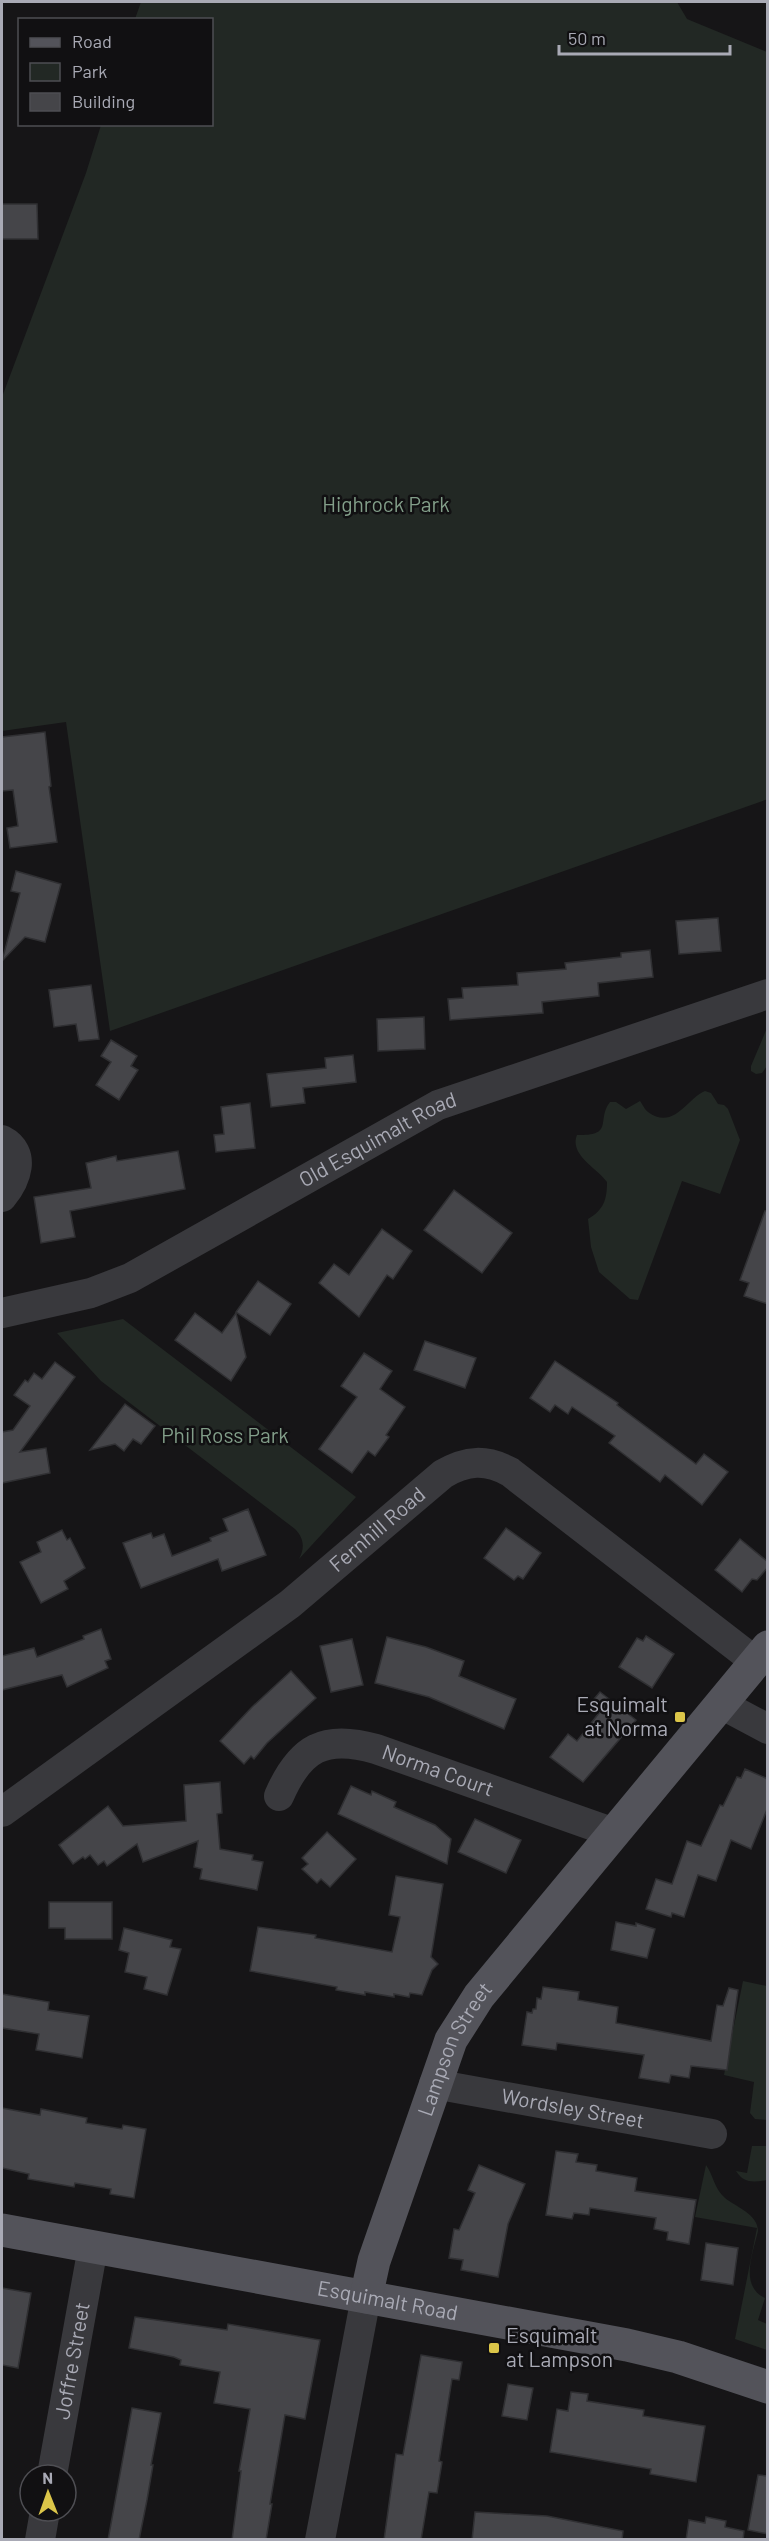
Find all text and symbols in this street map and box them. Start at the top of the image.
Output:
legend [18,18,213,126]
scale bar [559,18,730,56]
text: 50 m [568,27,606,49]
text: Road [72,30,112,52]
text: Park [72,60,107,82]
text: Building [72,90,135,112]
park label: Highrock Park [322,491,450,516]
street label: Old Esquimalt Road [294,1086,459,1192]
park label: Phil Ross Park [161,1422,289,1447]
street label: Fernhill Road [323,1481,430,1576]
place label: Esquimalt at Norma [576,1691,668,1740]
marker: Esquimalt at Norma [673,1710,687,1724]
street label: Norma Court [379,1738,497,1801]
street label: Lampson Street [411,1976,496,2119]
street label: Wordsley Street [499,2082,647,2133]
street label: Esquimalt Road [316,2274,460,2325]
street label: Joffre Street [48,2300,94,2421]
place label: Esquimalt at Lampson [506,2322,613,2371]
marker: Esquimalt at Lampson [487,2341,501,2355]
north arrow [18,2463,78,2523]
text: N [42,2468,53,2487]

